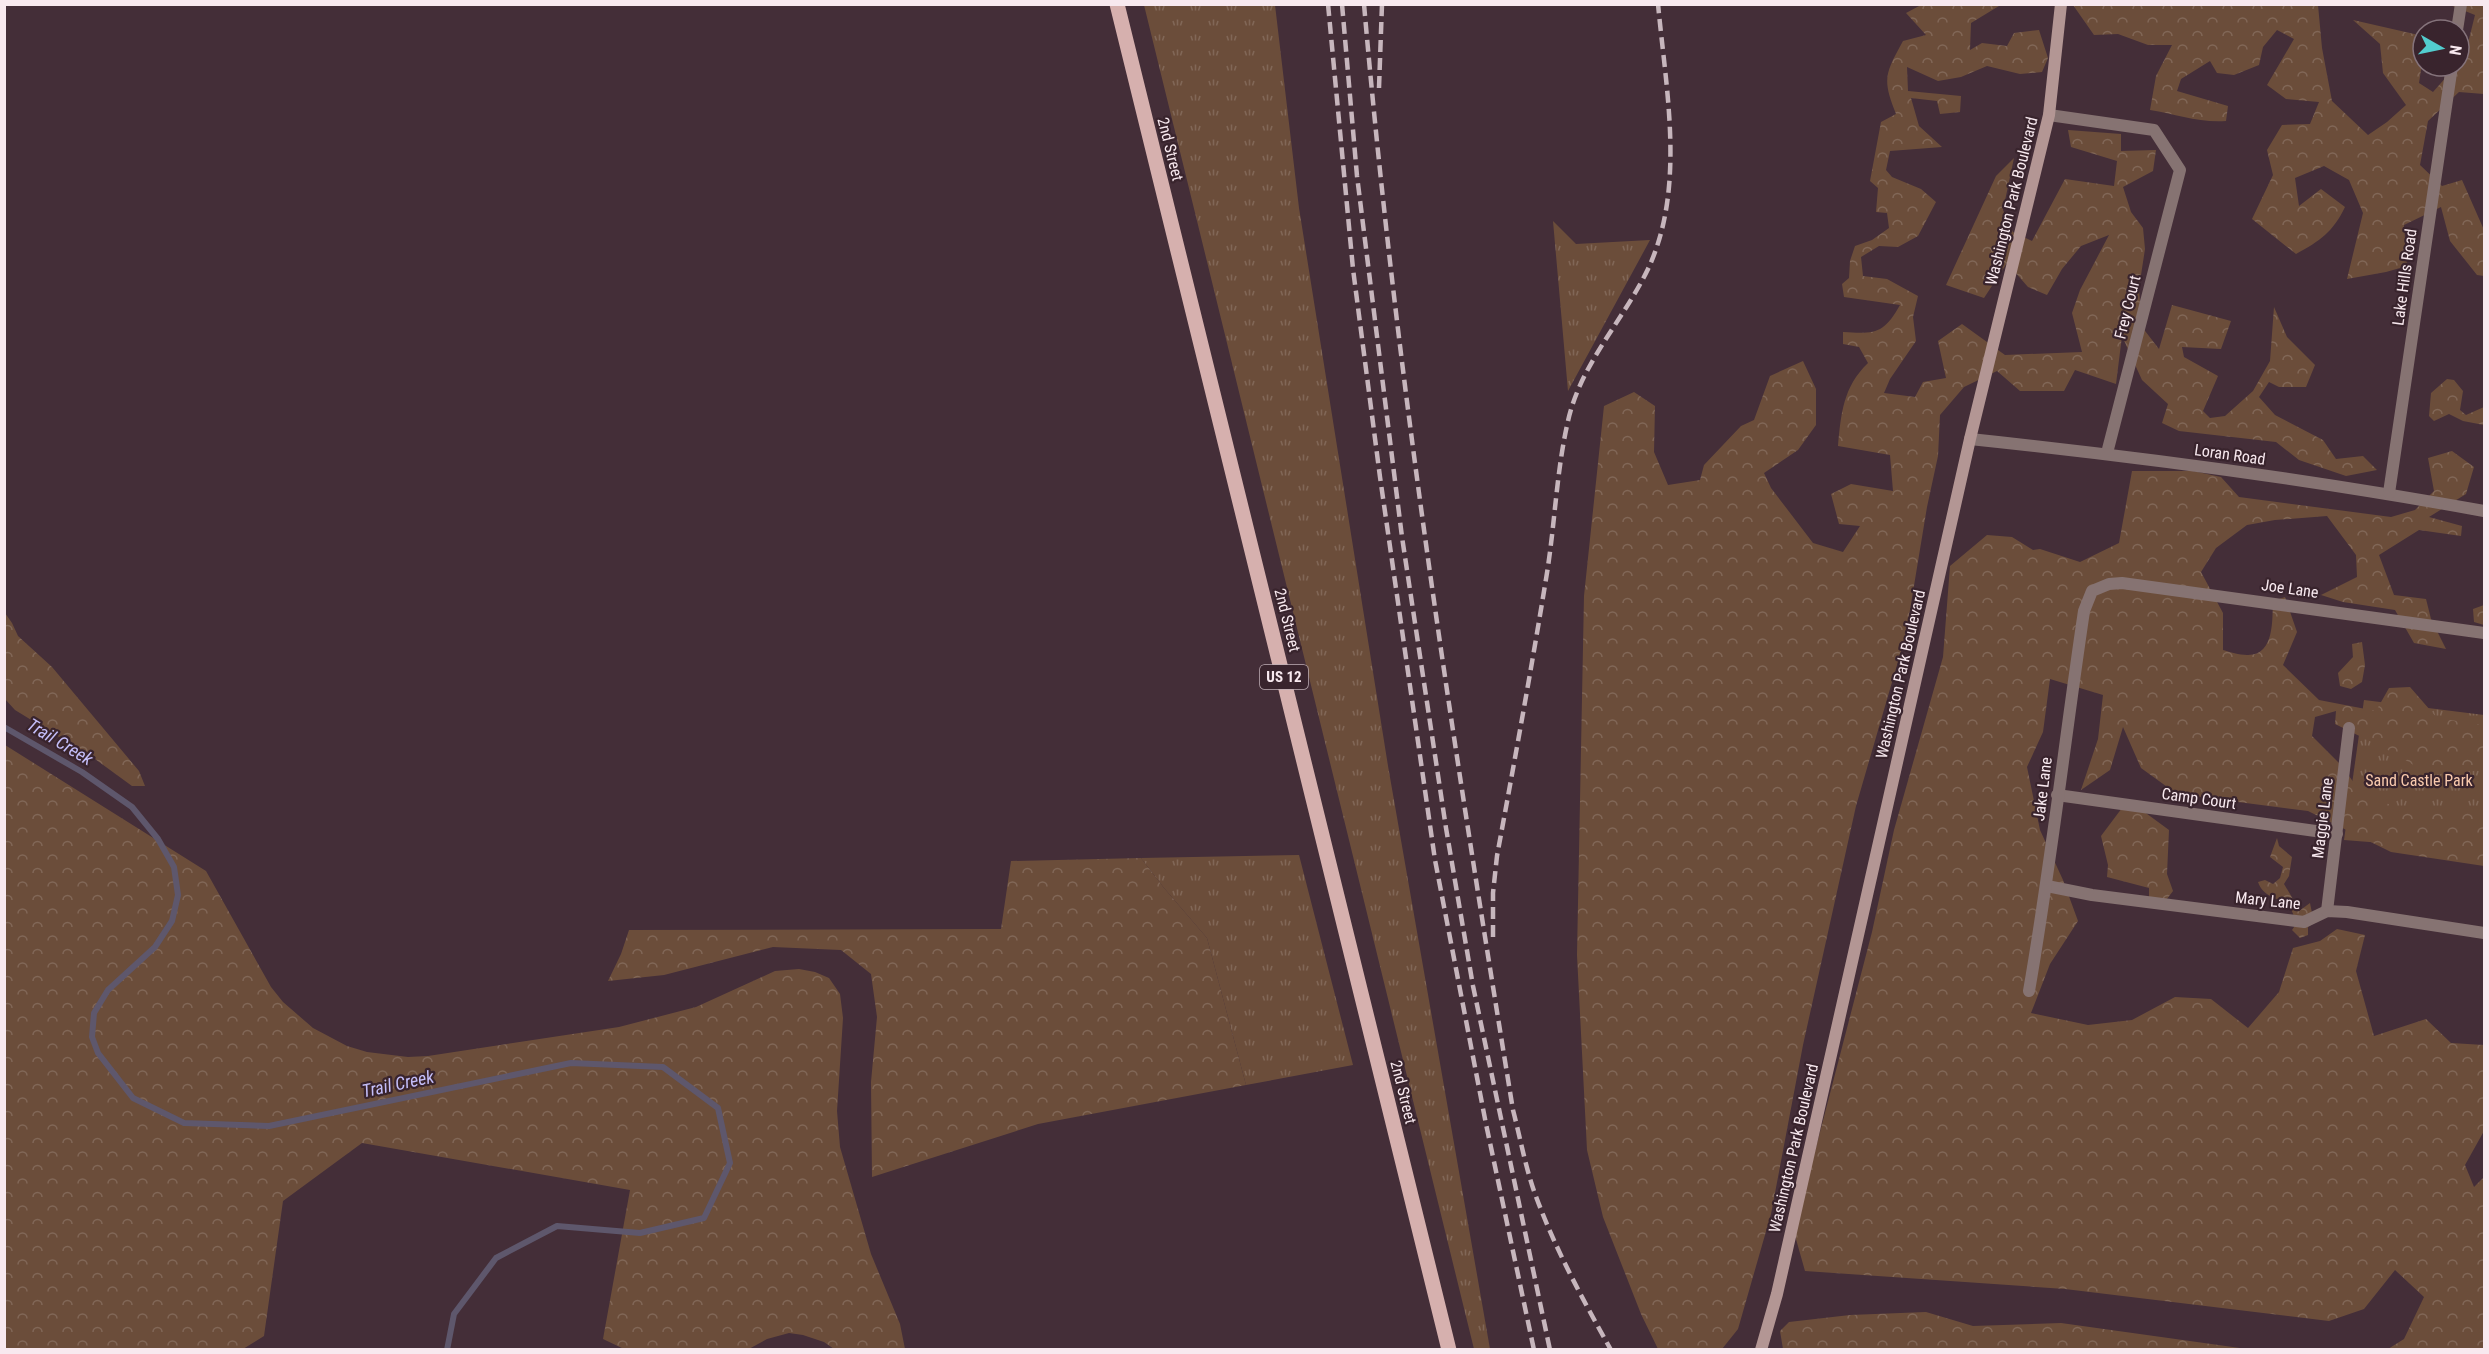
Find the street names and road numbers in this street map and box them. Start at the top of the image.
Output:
street label: 2nd Street [1153,115,1188,183]
street label: Washington Park Boulevard [1981,115,2042,287]
street label: Lake Hills Road [2388,227,2421,327]
street label: Frey Court [2110,273,2145,341]
street label: Loran Road [2193,440,2267,469]
street label: Joe Lane [2260,575,2320,602]
street label: 2nd Street [1270,586,1305,654]
street label: Washington Park Boulevard [1872,588,1929,760]
road number: US 12 [1260,665,1308,689]
street label: Jake Lane [2029,756,2056,822]
street label: Maggie Lane [2308,777,2337,859]
street label: Camp Court [2160,784,2238,813]
street label: Mary Lane [2234,888,2302,913]
street label: 2nd Street [1386,1058,1421,1126]
street label: Washington Park Boulevard [1765,1062,1822,1234]

